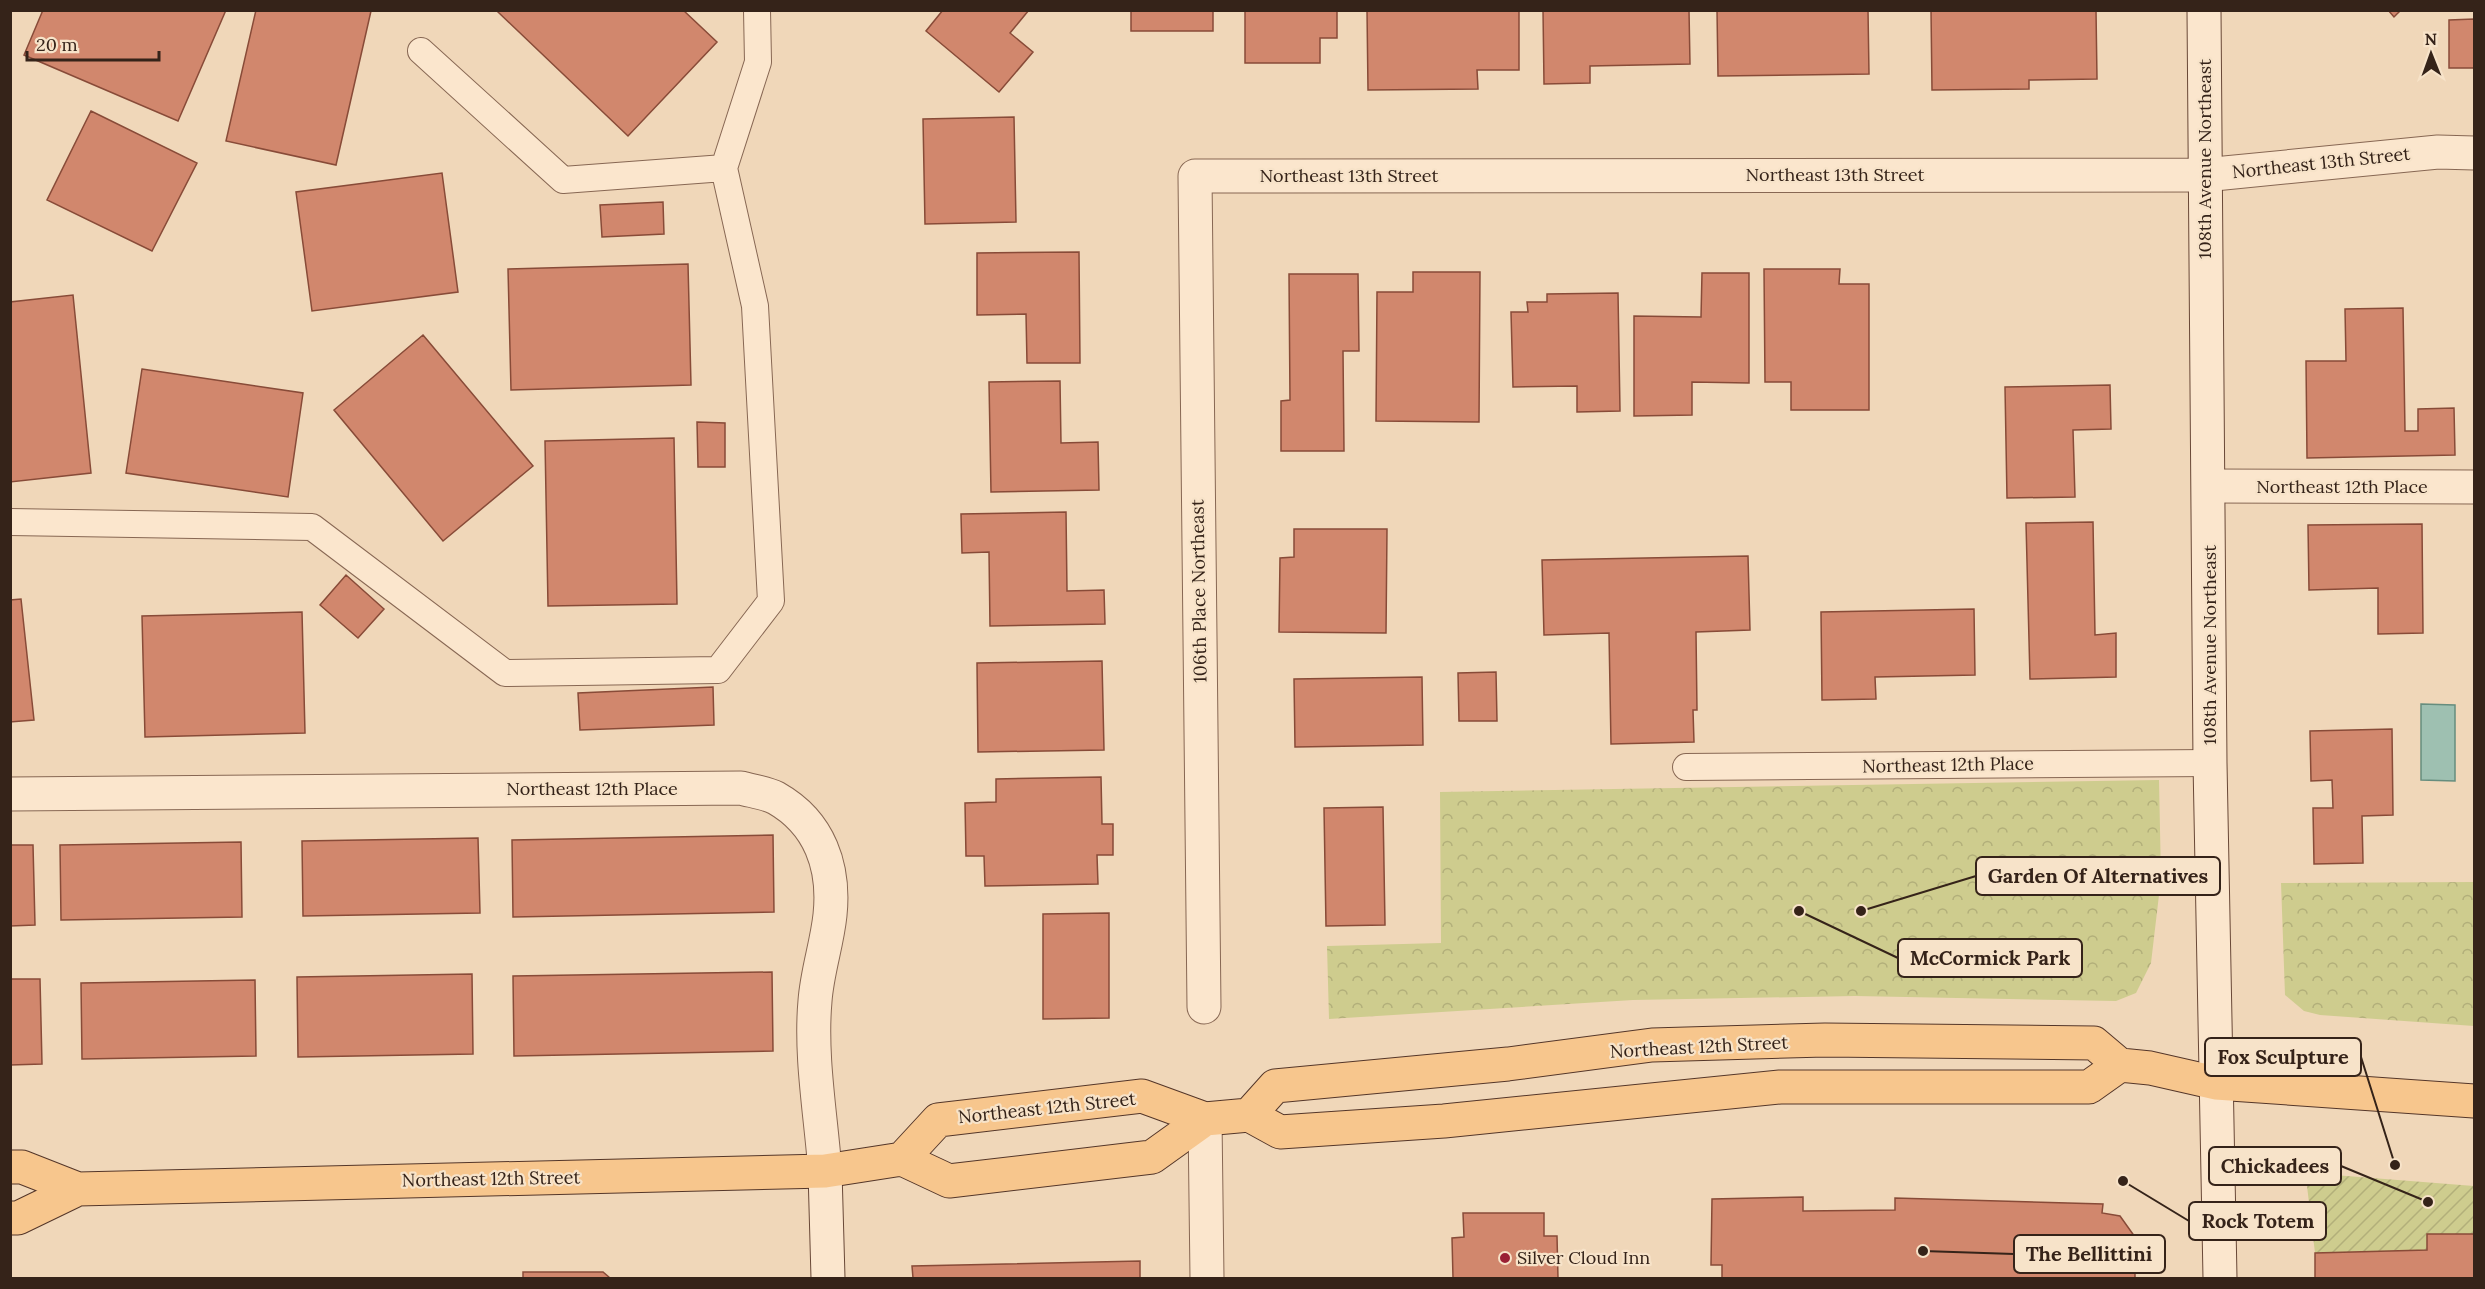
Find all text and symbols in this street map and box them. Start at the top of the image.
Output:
scale bar [27,24,159,62]
north arrow [2401,24,2461,84]
text: N [2424,29,2437,49]
text: 20 m [36,33,78,56]
street label: 108th Avenue Northeast [2193,59,2216,259]
street label: Northeast 13th Street [2231,142,2411,183]
street label: Northeast 13th Street [1746,163,1924,186]
street label: Northeast 13th Street [1260,164,1438,187]
street label: Northeast 12th Place [2256,475,2428,498]
street label: 106th Place Northeast [1185,499,1212,683]
street label: 108th Avenue Northeast [2198,545,2221,745]
street label: Northeast 12th Place [1862,751,2034,777]
street label: Northeast 12th Place [506,777,678,800]
callout: Garden Of Alternatives [1976,857,2220,895]
text: Garden Of Alternatives [1988,863,2209,888]
callout: McCormick Park [1898,939,2082,977]
text: McCormick Park [1910,945,2070,970]
street label: Northeast 12th Street [1609,1030,1789,1063]
callout: Fox Sculpture [2205,1038,2361,1076]
text: Fox Sculpture [2217,1044,2349,1069]
street label: Northeast 12th Street [957,1087,1137,1128]
callout: Chickadees [2209,1147,2341,1185]
text: Chickadees [2221,1153,2330,1178]
street label: Northeast 12th Street [402,1165,580,1192]
callout: Rock Totem [2189,1202,2326,1240]
text: Rock Totem [2202,1208,2315,1233]
callout: The Bellittini [2014,1235,2165,1273]
text: The Bellittini [2026,1241,2153,1266]
place label: Silver Cloud Inn [1517,1246,1650,1269]
marker: Silver Cloud Inn [1498,1251,1512,1265]

